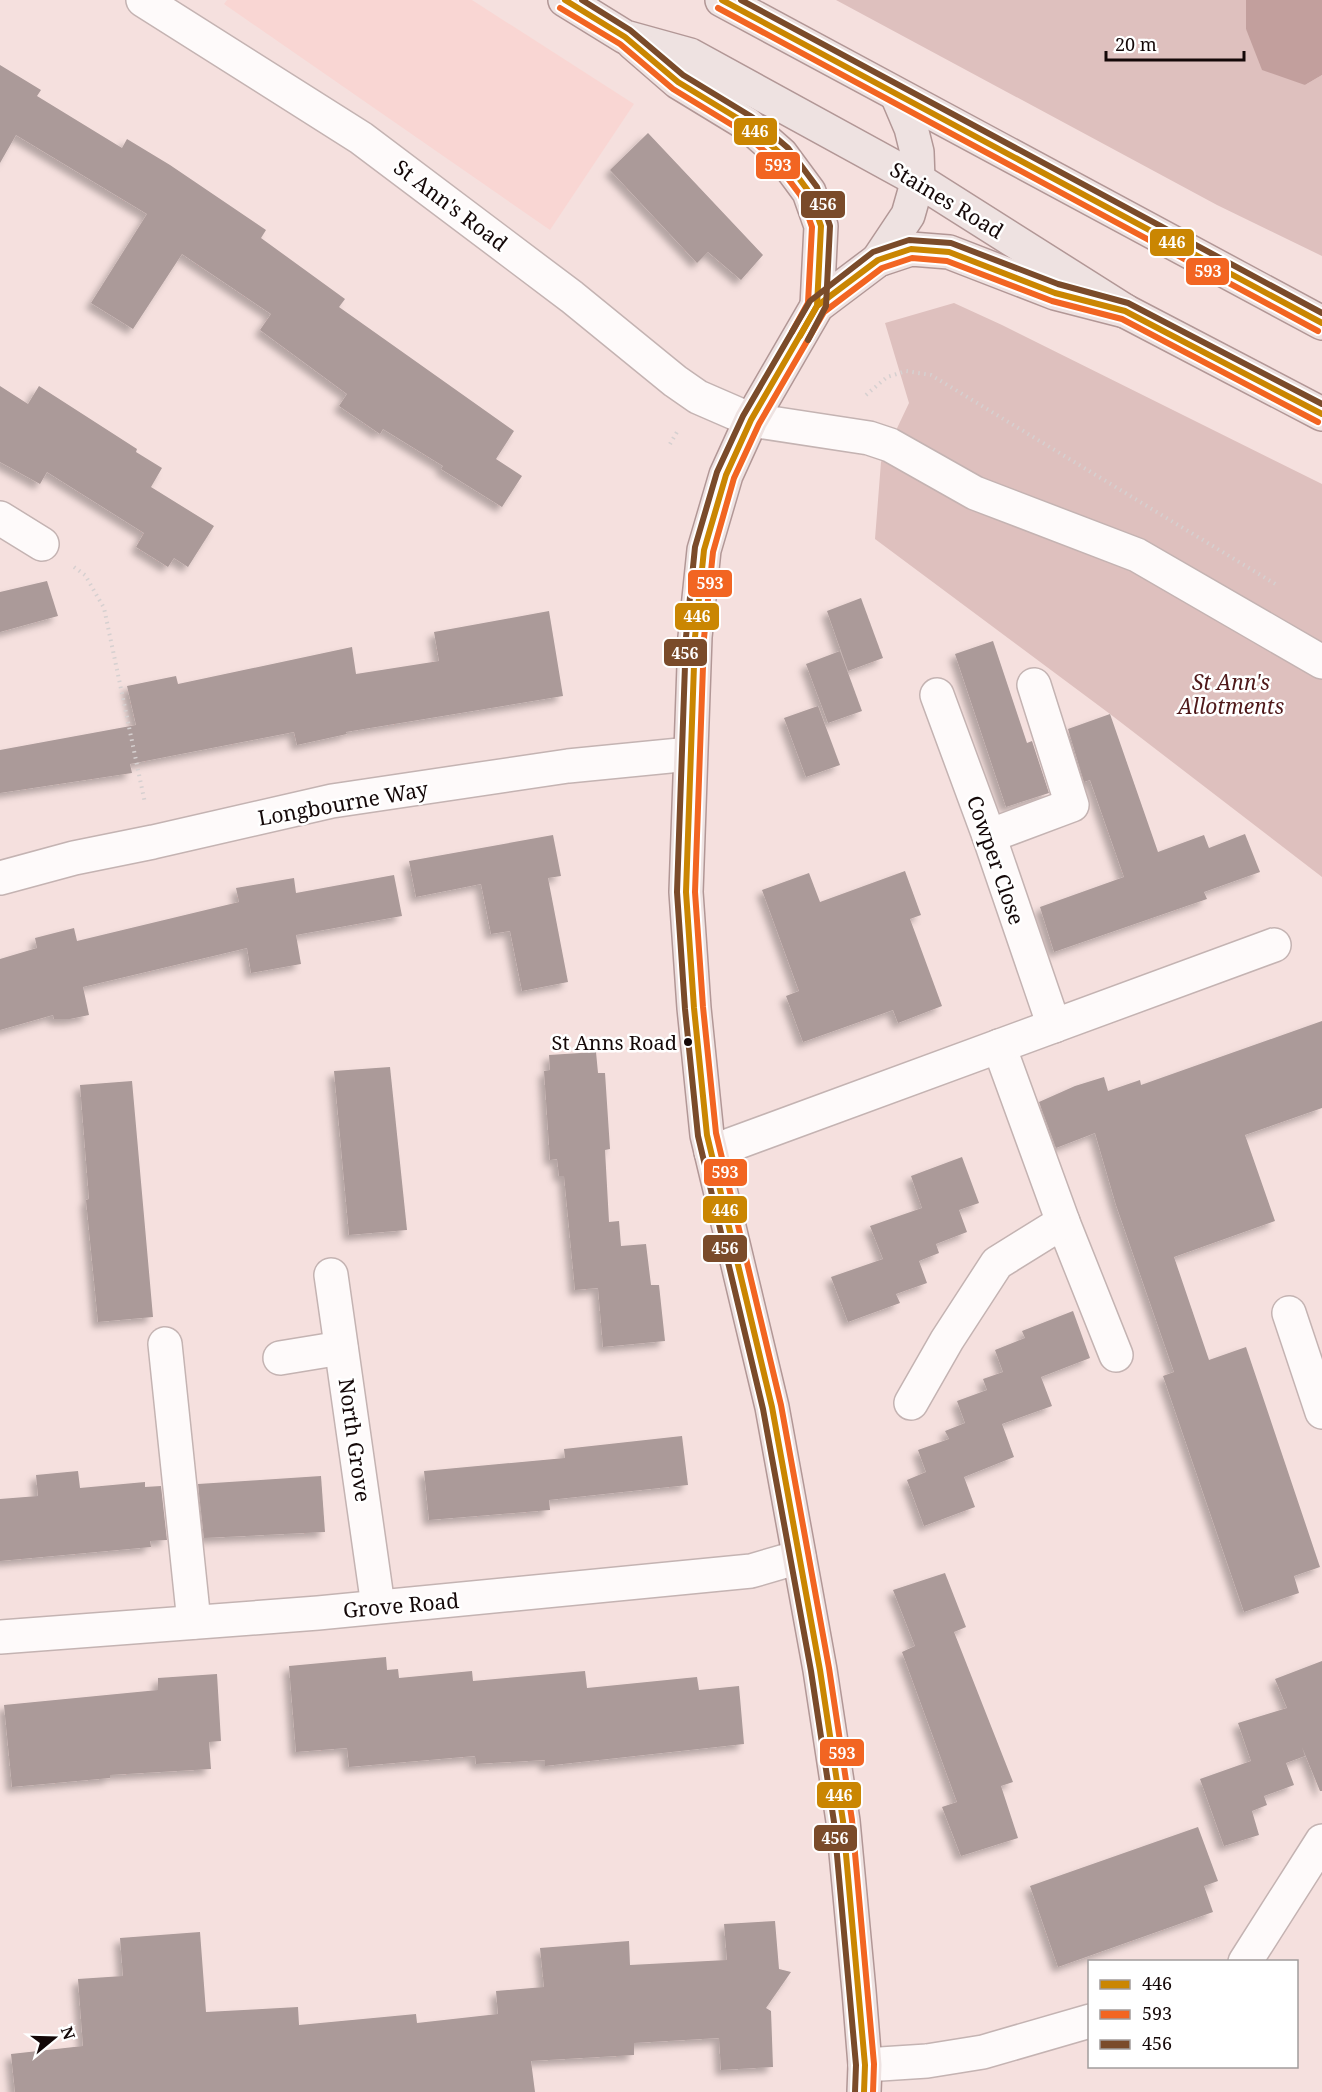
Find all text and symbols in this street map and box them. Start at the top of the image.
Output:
scale bar [1106,24,1244,62]
text: 20 m [1115,32,1157,56]
line badge: 446 [733,117,778,146]
text: 446 [741,120,769,142]
line badge: 593 [755,151,801,180]
street label: St Ann's Road [388,153,514,257]
text: 593 [764,154,792,176]
street label: Staines Road [885,155,1009,245]
line badge: 456 [800,190,846,219]
text: 456 [809,193,837,215]
line badge: 446 [1149,228,1195,257]
text: 446 [1158,231,1186,253]
line badge: 593 [1185,257,1230,286]
text: 593 [1194,260,1222,282]
line badge: 593 [687,569,733,598]
text: 593 [696,572,724,594]
line badge: 446 [674,602,720,631]
text: 446 [683,605,711,627]
line badge: 456 [663,638,708,667]
text: 456 [671,642,699,664]
park label: St Ann's Allotments [1176,668,1285,720]
street label: Longbourne Way [256,774,430,832]
street label: Cowper Close [961,792,1031,928]
place label: St Anns Road [552,1029,677,1056]
marker: St Anns Road [682,1036,694,1048]
line badge: 593 [703,1158,748,1187]
text: 593 [711,1161,739,1183]
line badge: 446 [702,1195,748,1224]
text: 446 [711,1199,739,1221]
line badge: 456 [702,1234,748,1263]
text: 456 [711,1237,739,1259]
street label: North Grove [332,1376,378,1504]
street label: Grove Road [342,1586,460,1624]
line badge: 593 [819,1738,865,1767]
text: 593 [828,1742,856,1764]
line badge: 446 [816,1781,862,1809]
text: 446 [825,1784,853,1806]
line badge: 456 [813,1824,858,1852]
text: 456 [821,1827,849,1849]
legend [1088,1960,1298,2068]
text: 446 [1142,1971,1172,1995]
text: 593 [1142,2001,1172,2025]
north arrow [24,2008,84,2068]
text: N [56,2024,81,2043]
text: 456 [1142,2031,1172,2055]

